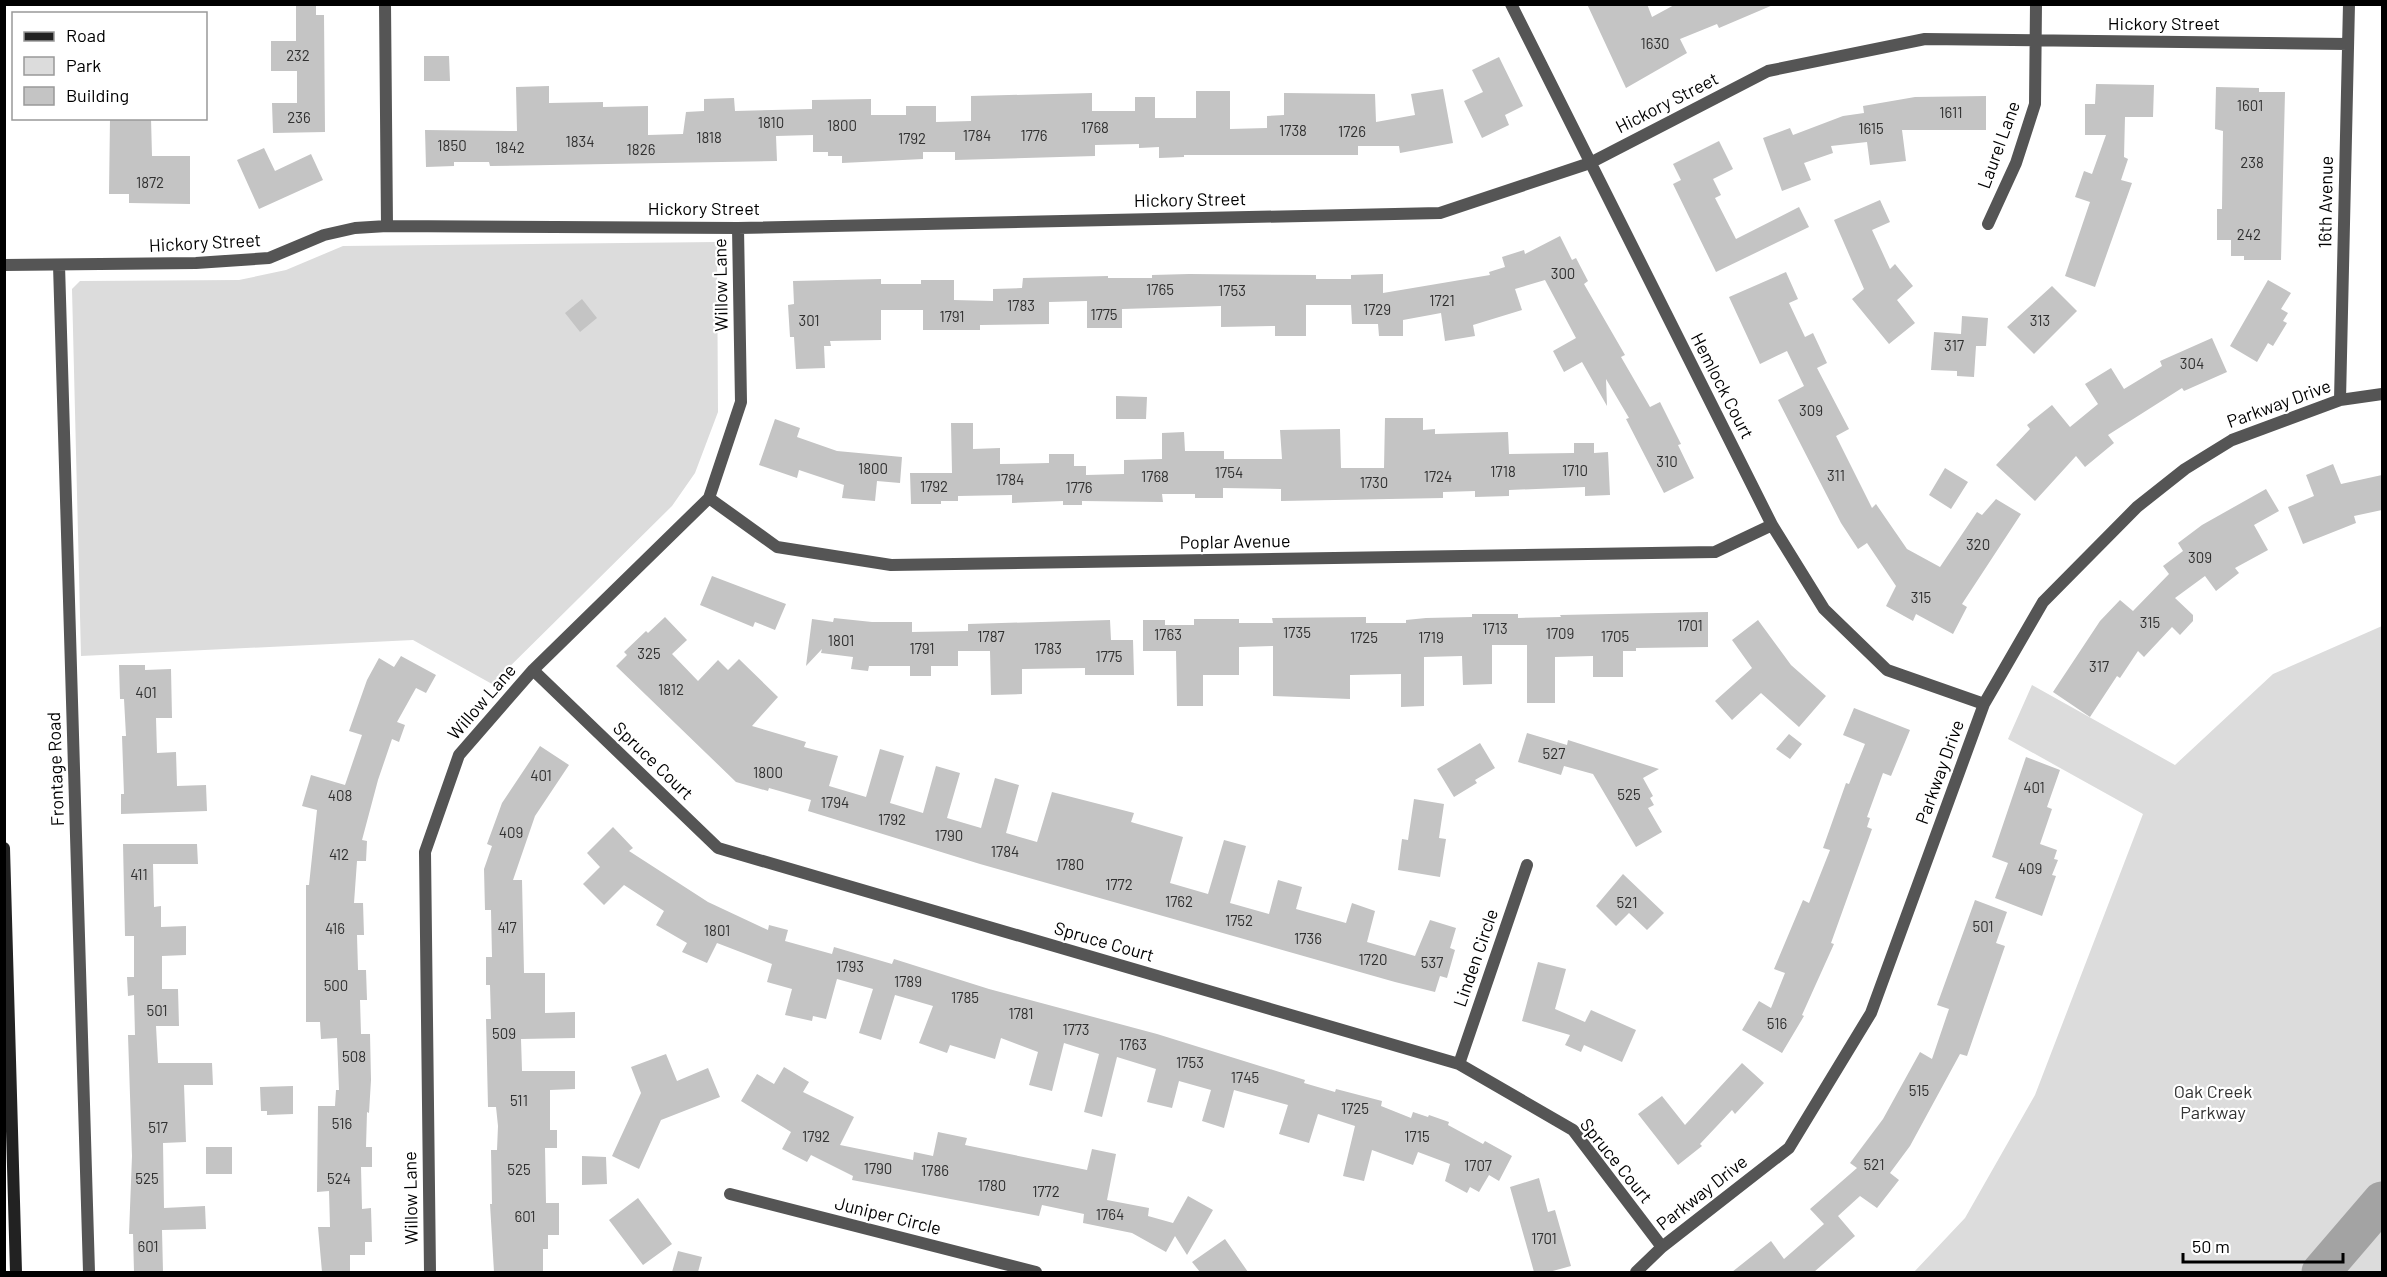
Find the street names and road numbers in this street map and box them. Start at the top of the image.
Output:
street label: Hickory Street [2108,12,2220,34]
street label: Hickory Street [1612,67,1722,137]
street label: Laurel Lane [1972,98,2024,191]
street label: 16th Avenue [2313,155,2337,248]
street label: Hickory Street [1134,187,1246,211]
street label: Hickory Street [648,197,760,219]
street label: Hickory Street [148,228,262,256]
street label: Willow Lane [708,238,732,332]
street label: Hemlock Court [1687,329,1759,442]
street label: Parkway Drive [2224,374,2334,432]
street label: Poplar Avenue [1179,529,1291,553]
street label: Willow Lane [442,659,520,744]
street label: Frontage Road [42,712,68,827]
street label: Spruce Court [609,717,698,804]
street label: Parkway Drive [1910,717,1968,827]
street label: Linden Circle [1448,906,1502,1010]
street label: Spruce Court [1052,916,1157,966]
street label: Spruce Court [1576,1113,1658,1207]
street label: Parkway Drive [1652,1150,1751,1235]
street label: Willow Lane [398,1151,422,1245]
street label: Juniper Circle [833,1191,944,1239]

